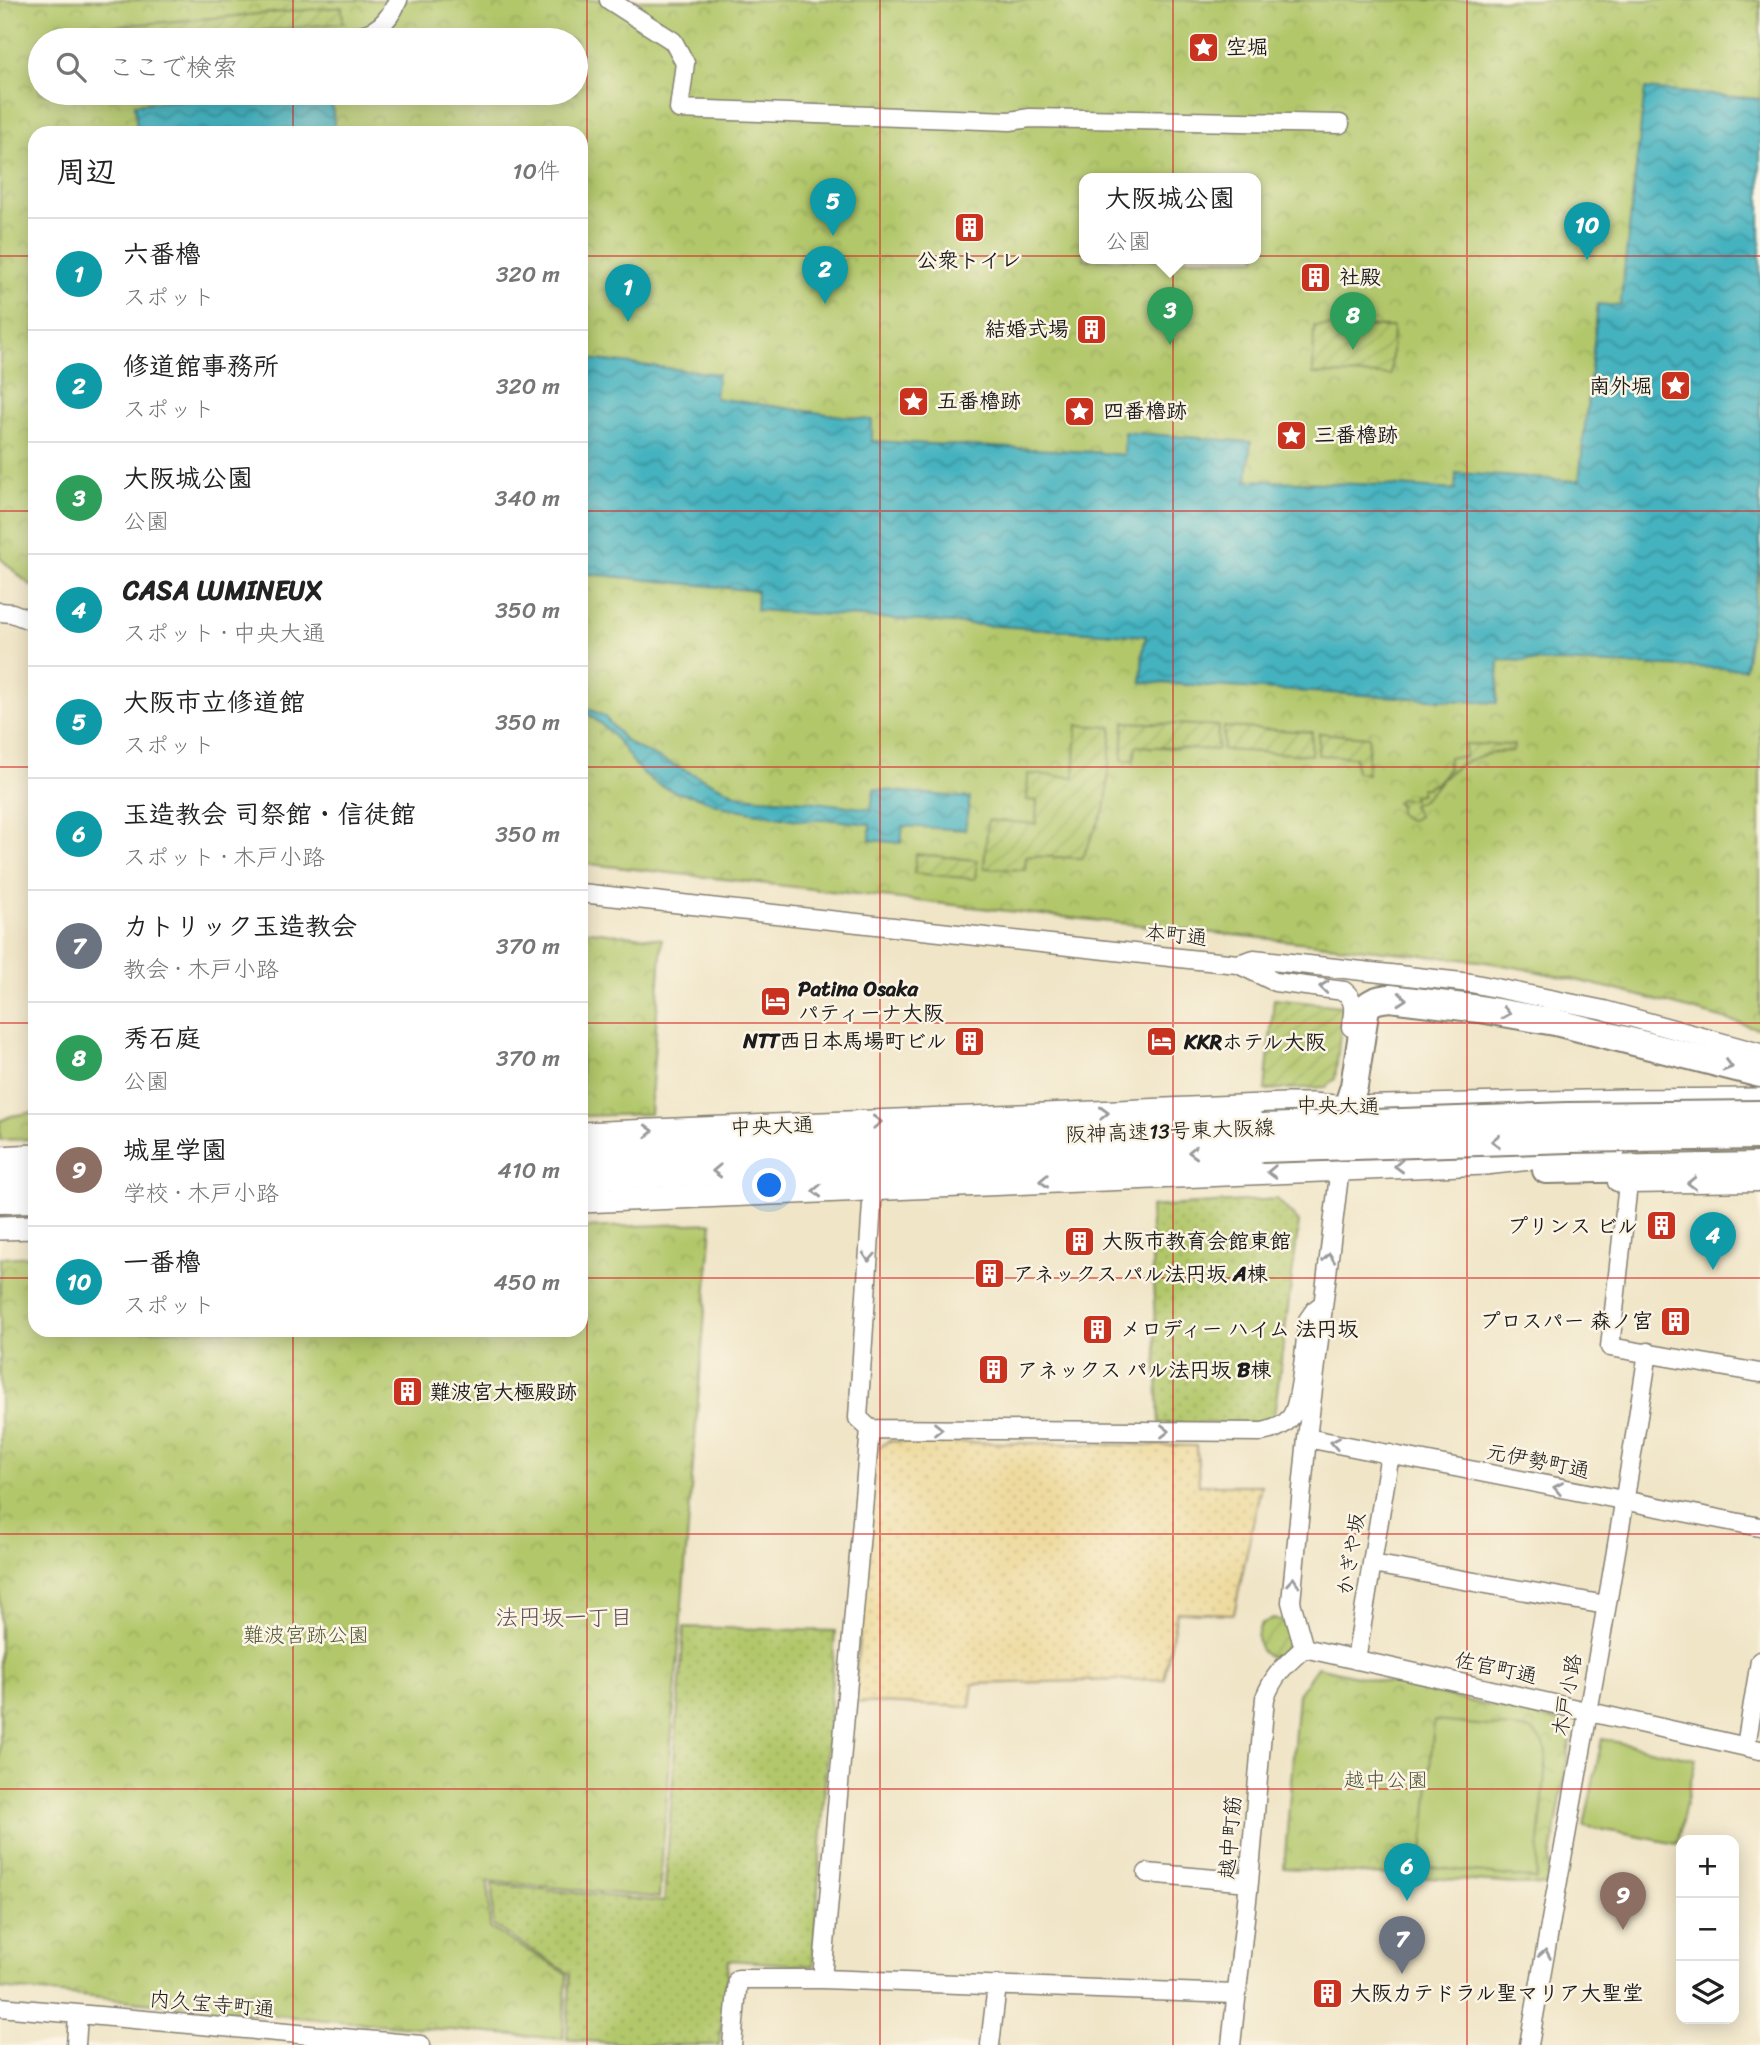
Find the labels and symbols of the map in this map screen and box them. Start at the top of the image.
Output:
place label: 空堀 [1226,28,1268,66]
place icon: 空堀 [1186,30,1220,64]
pin: 5 [810,178,856,236]
pin: 10 [1564,202,1610,260]
building icon: 公衆トイレ [952,211,986,245]
place label: 公衆トイレ [917,241,1022,279]
pin: 2 [802,246,848,304]
place label: 社殿 [1339,258,1381,296]
building icon: 社殿 [1299,260,1333,294]
pin: 1 [605,264,651,322]
pin: 3 [1147,287,1193,345]
pin: 8 [1330,292,1376,350]
place label: 結婚式場 [985,310,1069,348]
building icon: 結婚式場 [1075,312,1109,346]
place label: 南外堀 [1589,367,1652,405]
place icon: 南外堀 [1658,369,1692,403]
place label: 五番櫓跡 [937,382,1021,420]
place icon: 五番櫓跡 [897,384,931,418]
place label: 四番櫓跡 [1103,392,1187,430]
place icon: 四番櫓跡 [1063,394,1097,428]
place label: 三番櫓跡 [1314,416,1398,454]
place icon: 三番櫓跡 [1274,418,1308,452]
street label: 本町通 [1143,913,1209,957]
place label: Patina Osaka パティーナ大阪 [798,970,944,1032]
one-way arrow [1319,980,1330,995]
hotel icon: Patina Osaka パティーナ大阪 [758,984,792,1018]
one-way arrow [1397,991,1408,1006]
one-way arrow [1500,1005,1512,1020]
place label: NTT西日本馬場町ビル [742,1022,947,1060]
place label: KKRホテル大阪 [1183,1023,1326,1061]
building icon: NTT西日本馬場町ビル [953,1024,987,1058]
hotel icon: KKRホテル大阪 [1144,1025,1178,1059]
one-way arrow [1721,1057,1733,1072]
street label: 中央大通 [1296,1086,1380,1126]
one-way arrow [1099,1105,1110,1120]
street label: 中央大通 [729,1106,815,1146]
street label: 阪神高速13号東大阪線 [1065,1108,1275,1154]
one-way arrow [871,1114,882,1129]
one-way arrow [644,1124,655,1139]
one-way arrow [1490,1133,1501,1148]
one-way arrow [1187,1144,1198,1159]
one-way arrow [1393,1158,1404,1173]
one-way arrow [711,1164,722,1179]
one-way arrow [1266,1164,1277,1179]
your location [752,1168,786,1202]
one-way arrow [1038,1174,1049,1189]
one-way arrow [1686,1175,1697,1191]
one-way arrow [811,1183,822,1198]
place label: プリンス ビル [1507,1207,1638,1245]
building icon: プリンス ビル [1644,1209,1678,1243]
pin: 4 [1690,1212,1736,1270]
place label: 大阪市教育会館東館 [1102,1222,1291,1260]
building icon: 大阪市教育会館東館 [1062,1224,1096,1258]
one-way arrow [862,1251,877,1262]
one-way arrow [1321,1252,1336,1264]
place label: アネックス パル法円坂 A棟 [1013,1255,1268,1293]
building icon: アネックス パル法円坂 A棟 [973,1257,1007,1291]
place label: プロスパー 森ノ宮 [1480,1302,1653,1340]
building icon: プロスパー 森ノ宮 [1659,1304,1693,1338]
place label: メロディー ハイム 法円坂 [1120,1310,1359,1348]
building icon: メロディー ハイム 法円坂 [1080,1312,1114,1346]
place label: アネックス パル法円坂 B棟 [1017,1351,1271,1389]
building icon: アネックス パル法円坂 B棟 [977,1353,1011,1387]
place label: 難波宮大極殿跡 [430,1373,577,1411]
building icon: 難波宮大極殿跡 [390,1375,424,1409]
one-way arrow [933,1422,944,1437]
one-way arrow [1161,1423,1171,1439]
street label: 元伊勢町通 [1483,1432,1593,1490]
one-way arrow [1329,1437,1341,1452]
one-way arrow [1552,1481,1564,1496]
street label: かぎや坂 [1326,1510,1376,1598]
one-way arrow [1286,1576,1301,1587]
district label: 法円坂一丁目 [495,1597,633,1638]
park label: 難波宮跡公園 [243,1616,369,1654]
street label: 佐官町通 [1451,1641,1541,1695]
street label: 木戸小路 [1541,1650,1593,1740]
park label: 越中公園 [1344,1761,1428,1799]
street label: 越中町筋 [1207,1794,1253,1880]
pin: 6 [1384,1843,1430,1901]
pin: 9 [1600,1872,1646,1930]
pin: 7 [1379,1916,1425,1974]
one-way arrow [1537,1948,1552,1960]
place label: 大阪カテドラル聖マリア大聖堂 [1350,1974,1643,2012]
building icon: 大阪カテドラル聖マリア大聖堂 [1310,1976,1344,2010]
street label: 内久宝寺町通 [148,1980,276,2028]

